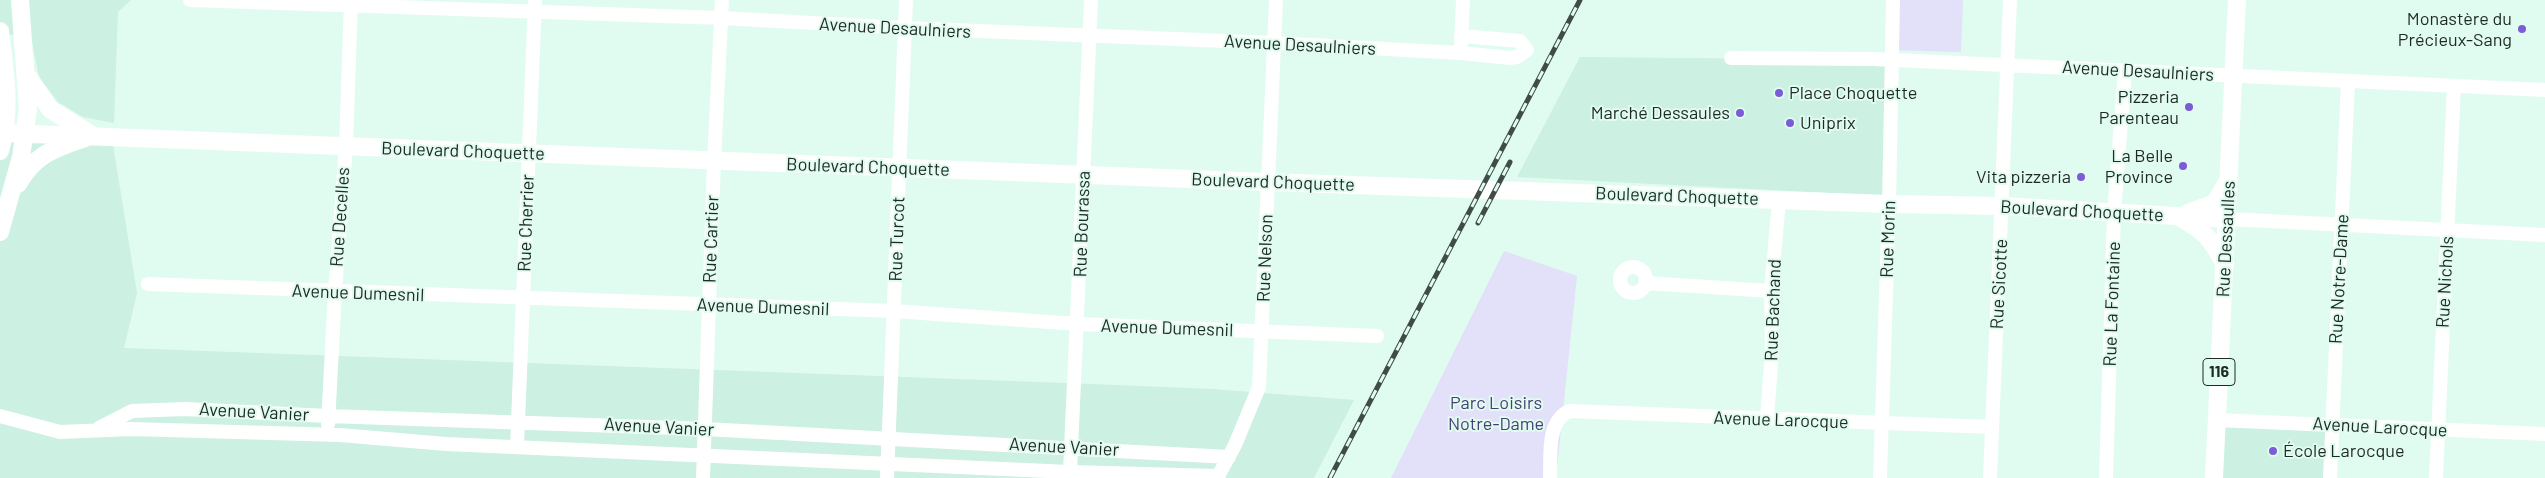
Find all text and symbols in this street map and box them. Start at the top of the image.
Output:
place label: Monastère du Précieux-Sang [2398,8,2512,50]
street label: Avenue Desaulniers [819,13,971,43]
marker: Monastère du Précieux-Sang [2516,23,2528,35]
street label: Avenue Desaulniers [1224,30,1376,60]
street label: Avenue Desaulniers [2062,56,2214,86]
place label: Place Choquette [1789,82,1917,104]
place label: Pizzeria Parenteau [2099,86,2179,128]
marker: Place Choquette [1773,87,1785,99]
marker: Pizzeria Parenteau [2183,101,2195,113]
place label: Marché Dessaules [1591,102,1730,124]
marker: Marché Dessaules [1734,107,1746,119]
place label: Uniprix [1800,112,1856,134]
marker: Uniprix [1784,117,1796,129]
street label: Boulevard Choquette [381,137,545,165]
place label: La Belle Province [2105,145,2173,188]
street label: Boulevard Choquette [786,153,950,181]
marker: La Belle Province [2177,160,2189,172]
street label: Rue Decelles [326,166,354,268]
place label: Vita pizzeria [1976,166,2071,188]
street label: Boulevard Choquette [1191,168,1355,196]
street label: Rue Bourassa [1069,170,1095,278]
marker: Vita pizzeria [2075,171,2087,183]
street label: Rue Cherrier [514,174,538,272]
street label: Rue Dessaulles [2212,180,2240,298]
street label: Boulevard Choquette [1595,182,1759,210]
street label: Rue Cartier [699,195,723,283]
street label: Rue Turcot [885,196,909,282]
street label: Boulevard Choquette [2000,196,2164,226]
street label: Rue Morin [1876,200,1900,278]
street label: Rue Nelson [1253,214,1277,302]
street label: Rue Notre-Dame [2325,214,2353,344]
street label: Rue Nichols [2432,235,2458,329]
street label: Rue Sicotte [1986,238,2012,330]
street label: Rue La Fontaine [2099,241,2125,367]
street label: Rue Bachand [1760,259,1786,361]
street label: Avenue Dumesnil [291,280,425,306]
street label: Avenue Dumesnil [696,294,830,320]
street label: Avenue Dumesnil [1100,315,1234,341]
road number: 116 [2203,358,2235,386]
park label: Parc Loisirs Notre-Dame [1448,392,1544,434]
street label: Avenue Vanier [198,398,310,426]
street label: Avenue Larocque [1713,407,1849,433]
street label: Avenue Vanier [603,413,715,441]
street label: Avenue Larocque [2312,413,2448,441]
street label: Avenue Vanier [1008,433,1120,461]
place label: École Larocque [2283,440,2405,462]
marker: École Larocque [2267,445,2279,457]

